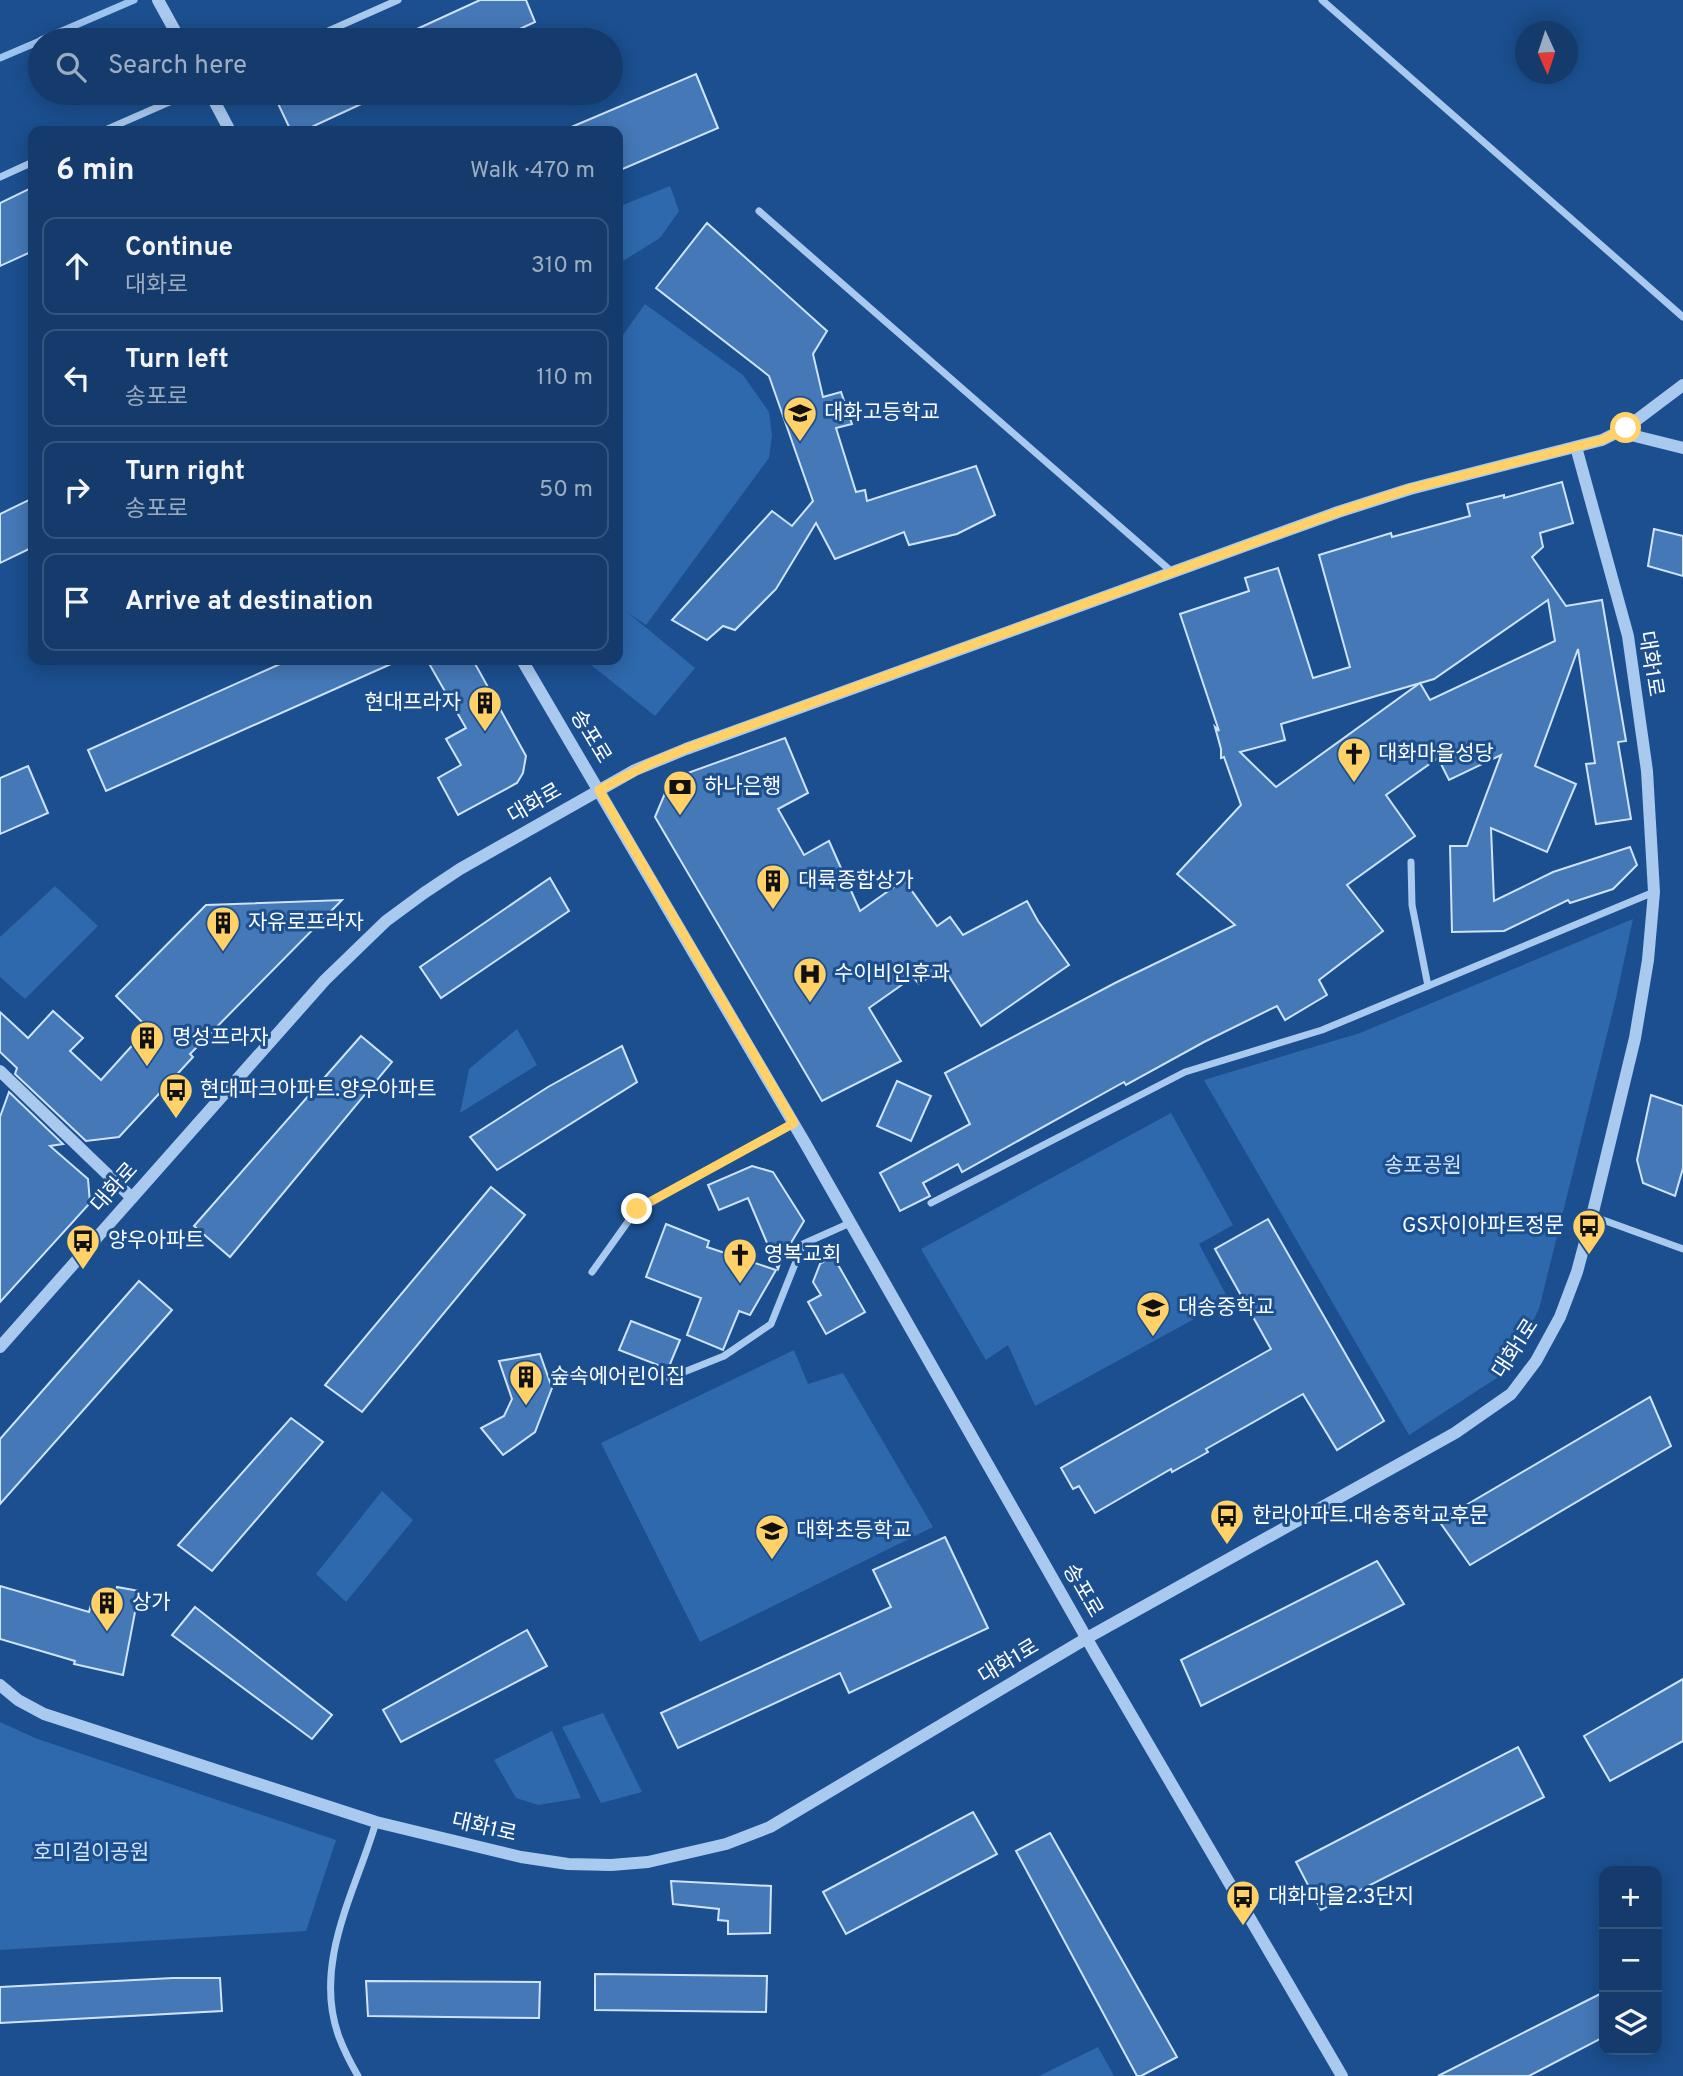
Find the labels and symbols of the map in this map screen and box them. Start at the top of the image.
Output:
north arrow [1515,21,1578,84]
school or university icon: 대화고등학교 [781,394,819,443]
place label: 대화고등학교 [824,400,940,427]
route start [1610,412,1641,443]
street label: 대화1로 [1632,629,1668,699]
building icon: 현대프라자 [466,684,504,733]
place label: 현대프라자 [364,690,461,717]
street label: 송포로 [564,705,616,769]
church icon: 대화마을성당 [1335,735,1373,784]
place label: 대화마을성당 [1378,741,1494,768]
bank icon: 하나은행 [661,768,699,817]
place label: 하나은행 [704,774,781,801]
street label: 대화로 [503,778,567,830]
building icon: 대륙종합상가 [754,862,792,911]
place label: 대륙종합상가 [798,868,914,895]
building icon: 자유로프라자 [204,904,242,953]
place label: 자유로프라자 [248,910,364,937]
hospital icon: 수이비인후과 [791,955,829,1004]
place label: 수이비인후과 [834,961,950,988]
building icon: 명성프라자 [128,1019,166,1068]
place label: 명성프라자 [172,1025,269,1052]
bus stop icon: 현대파크아파트.양우아파트 [157,1071,195,1120]
place label: 현대파크아파트.양우아파트 [200,1077,437,1104]
park label: 송포공원 [1384,1153,1462,1180]
street label: 대화로 [86,1157,144,1219]
route end [621,1193,652,1224]
bus stop icon: GS자이아파트정문 [1570,1207,1608,1256]
place label: GS자이아파트정문 [1402,1213,1564,1240]
bus stop icon: 양우아파트 [64,1222,102,1271]
place label: 양우아파트 [108,1228,205,1255]
church icon: 영복교회 [721,1236,759,1285]
place label: 영복교회 [764,1242,841,1269]
school or university icon: 대송중학교 [1134,1289,1172,1338]
place label: 대송중학교 [1178,1295,1275,1322]
street label: 대화1로 [1487,1314,1545,1384]
building icon: 숲속에어린이집 [507,1358,545,1407]
place label: 숲속에어린이집 [550,1364,685,1391]
bus stop icon: 한라아파트.대송중학교후문 [1208,1497,1246,1546]
place label: 한라아파트.대송중학교후문 [1252,1503,1489,1530]
school or university icon: 대화초등학교 [753,1512,791,1561]
place label: 대화초등학교 [796,1518,912,1545]
street label: 송포로 [1056,1559,1108,1623]
building icon: 상가 [88,1584,126,1633]
place label: 상가 [132,1590,171,1617]
street label: 대화1로 [974,1633,1044,1691]
street label: 대화1로 [449,1807,519,1849]
park label: 호미걸이공원 [33,1840,149,1867]
bus stop icon: 대화마을2.3단지 [1224,1878,1262,1927]
place label: 대화마을2.3단지 [1268,1884,1414,1911]

